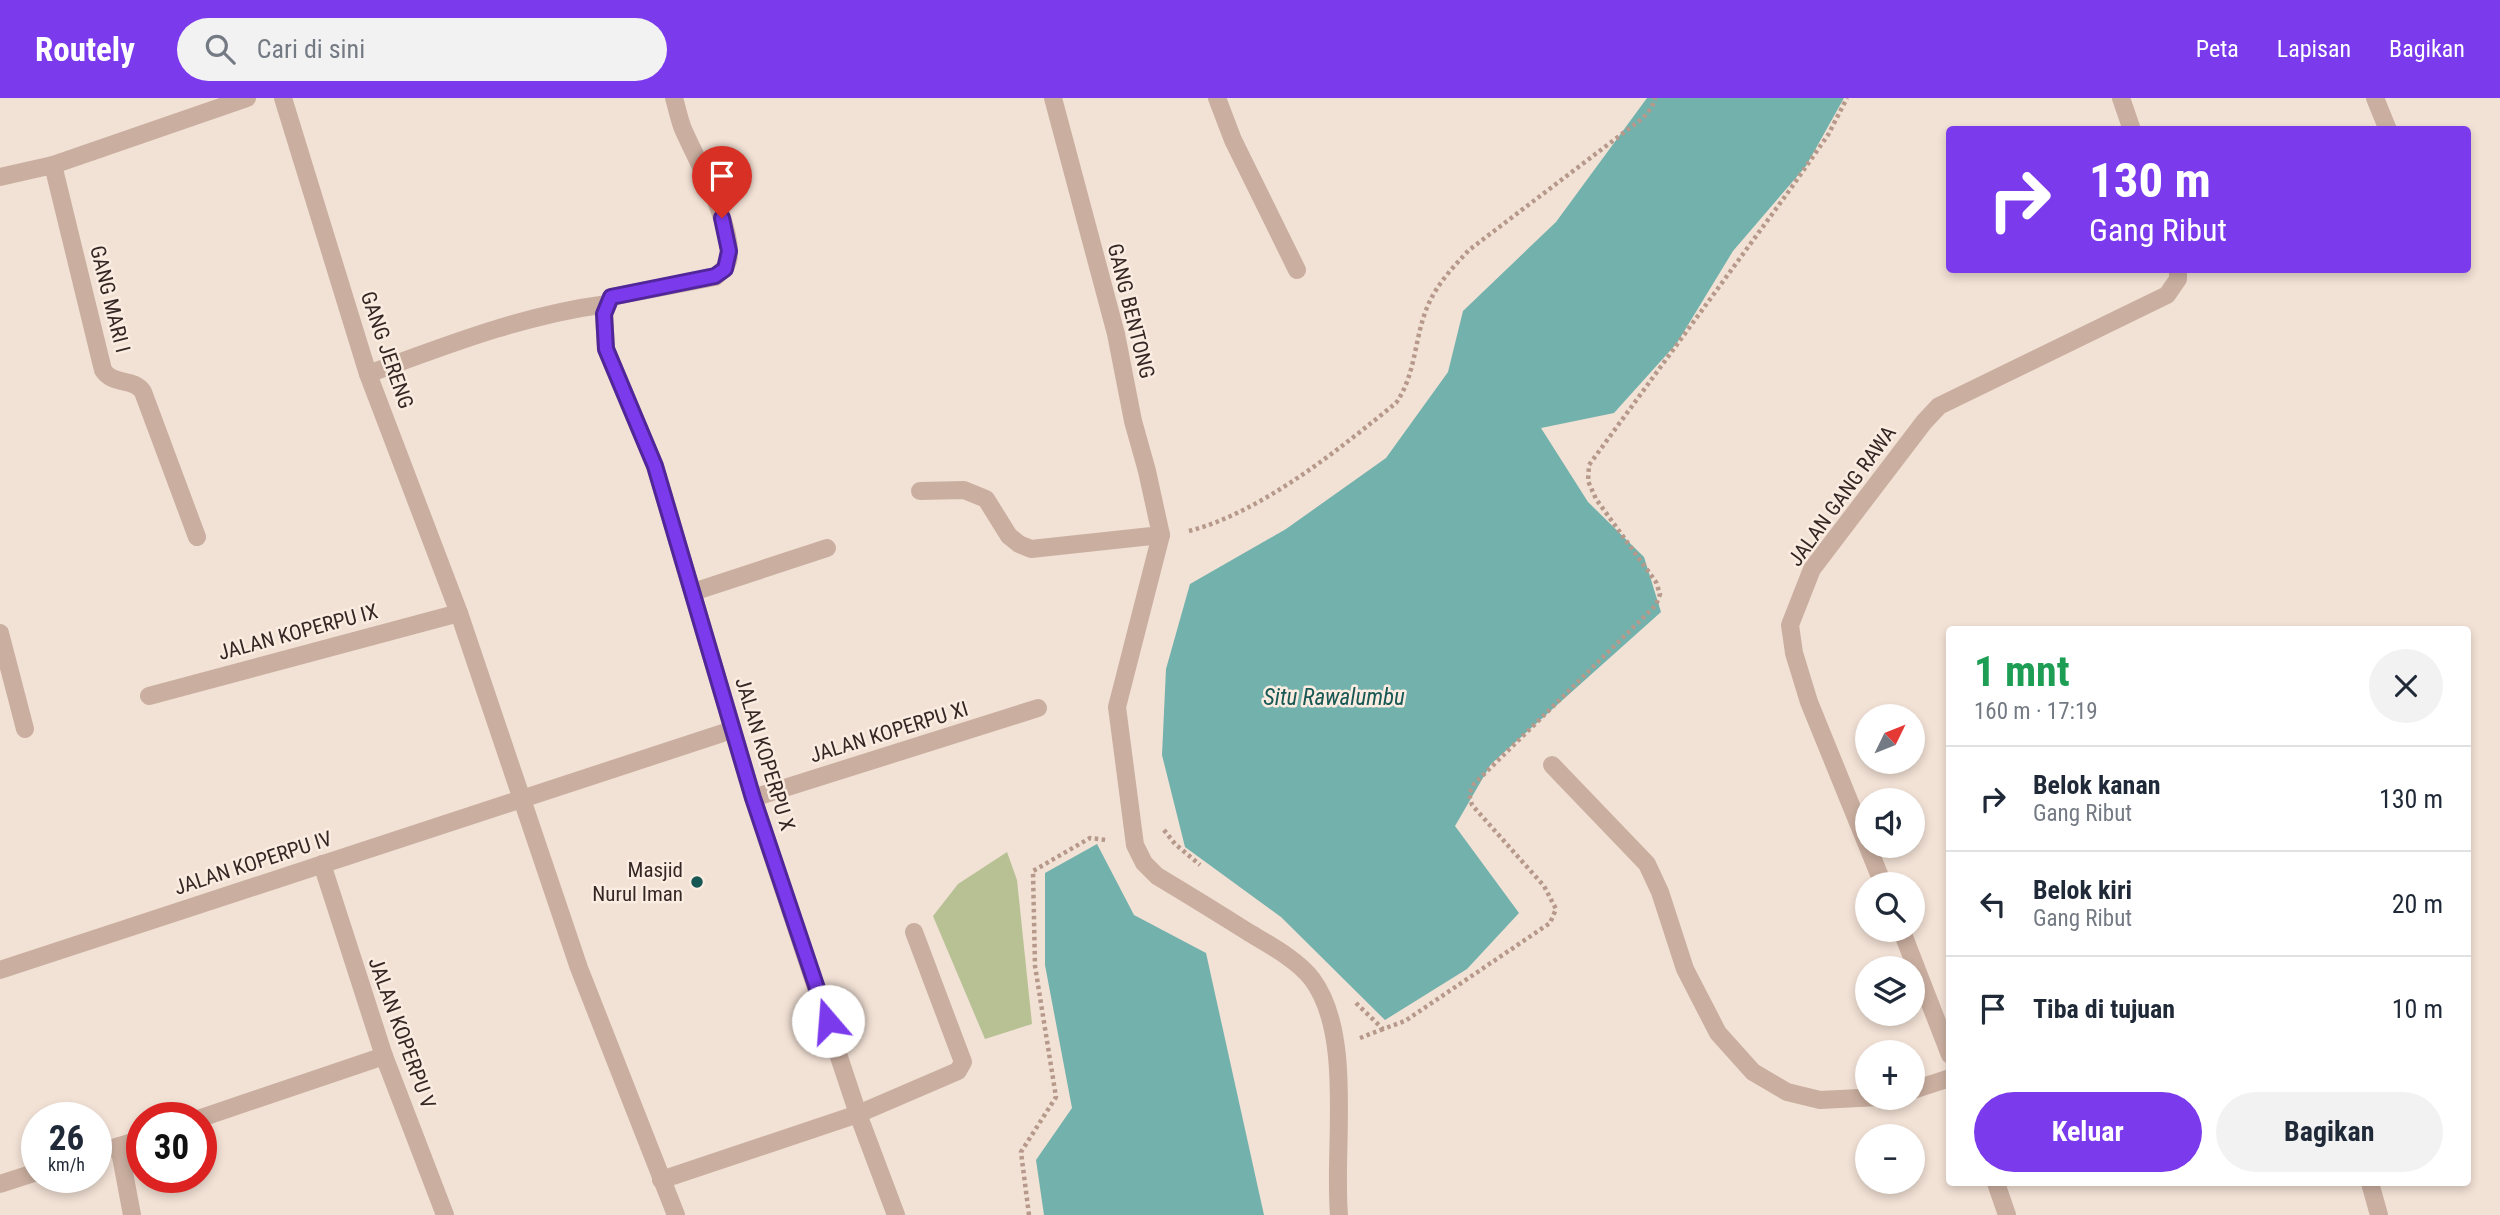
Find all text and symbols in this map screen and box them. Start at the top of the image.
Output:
search box [177,18,667,81]
text: Routely [35,30,135,69]
icon: search [201,30,239,68]
text: Cari di sini [257,34,365,64]
text: Peta [2196,35,2239,63]
text: Lapisan [2277,35,2351,63]
text: Bagikan [2389,35,2465,63]
pin [692,146,752,218]
text: 130 m [2089,152,2211,209]
icon: right [1974,154,2065,245]
icon: arrive [703,157,741,195]
text: Gang Ribut [2089,211,2227,249]
street label: GANG BENTONG [1103,241,1159,381]
street label: GANG MARI I [85,243,135,355]
street label: GANG JERENG [356,288,418,412]
street label: JALAN GANG RAWA [1783,421,1901,571]
street label: JALAN KOPERPU IX [215,599,381,665]
text: 1 mnt [1974,647,2070,696]
button: close [2369,649,2443,723]
street label: JALAN KOPERPU X [730,674,800,834]
water label: Situ Rawalumbu [1263,684,1405,711]
street label: JALAN KOPERPU XI [807,697,971,767]
text: 160 m · 17:19 [1974,698,2098,725]
north arrow [1855,704,1925,774]
map controls [1855,704,1925,1194]
text: Belok kanan [2033,770,2160,800]
icon: right [1974,780,2012,818]
text: 130 m [2379,784,2443,814]
button: sound [1855,788,1925,858]
text: Gang Ribut [2033,800,2132,827]
street label: JALAN KOPERPU IV [171,826,335,900]
place label: Masjid Nurul Iman [592,858,683,906]
button: search [1855,872,1925,942]
marker: Masjid Nurul Iman [689,874,705,890]
text: Belok kiri [2033,875,2132,905]
icon: left [1974,885,2012,923]
text: 20 m [2392,889,2443,919]
text: Gang Ribut [2033,905,2132,932]
street label: JALAN KOPERPU V [364,954,441,1112]
button: layers [1855,956,1925,1026]
position arrow [791,984,865,1058]
icon: arrive [1974,990,2012,1028]
text: Tiba di tujuan [2033,994,2175,1024]
text: 10 m [2392,994,2443,1024]
button: + [1855,1040,1925,1110]
button: Keluar [1974,1092,2202,1172]
button: Bagikan [2216,1092,2443,1172]
speed limit sign: 30 [126,1102,217,1193]
text: 26 [49,1118,84,1159]
button: − [1855,1124,1925,1194]
text: km/h [48,1154,85,1175]

